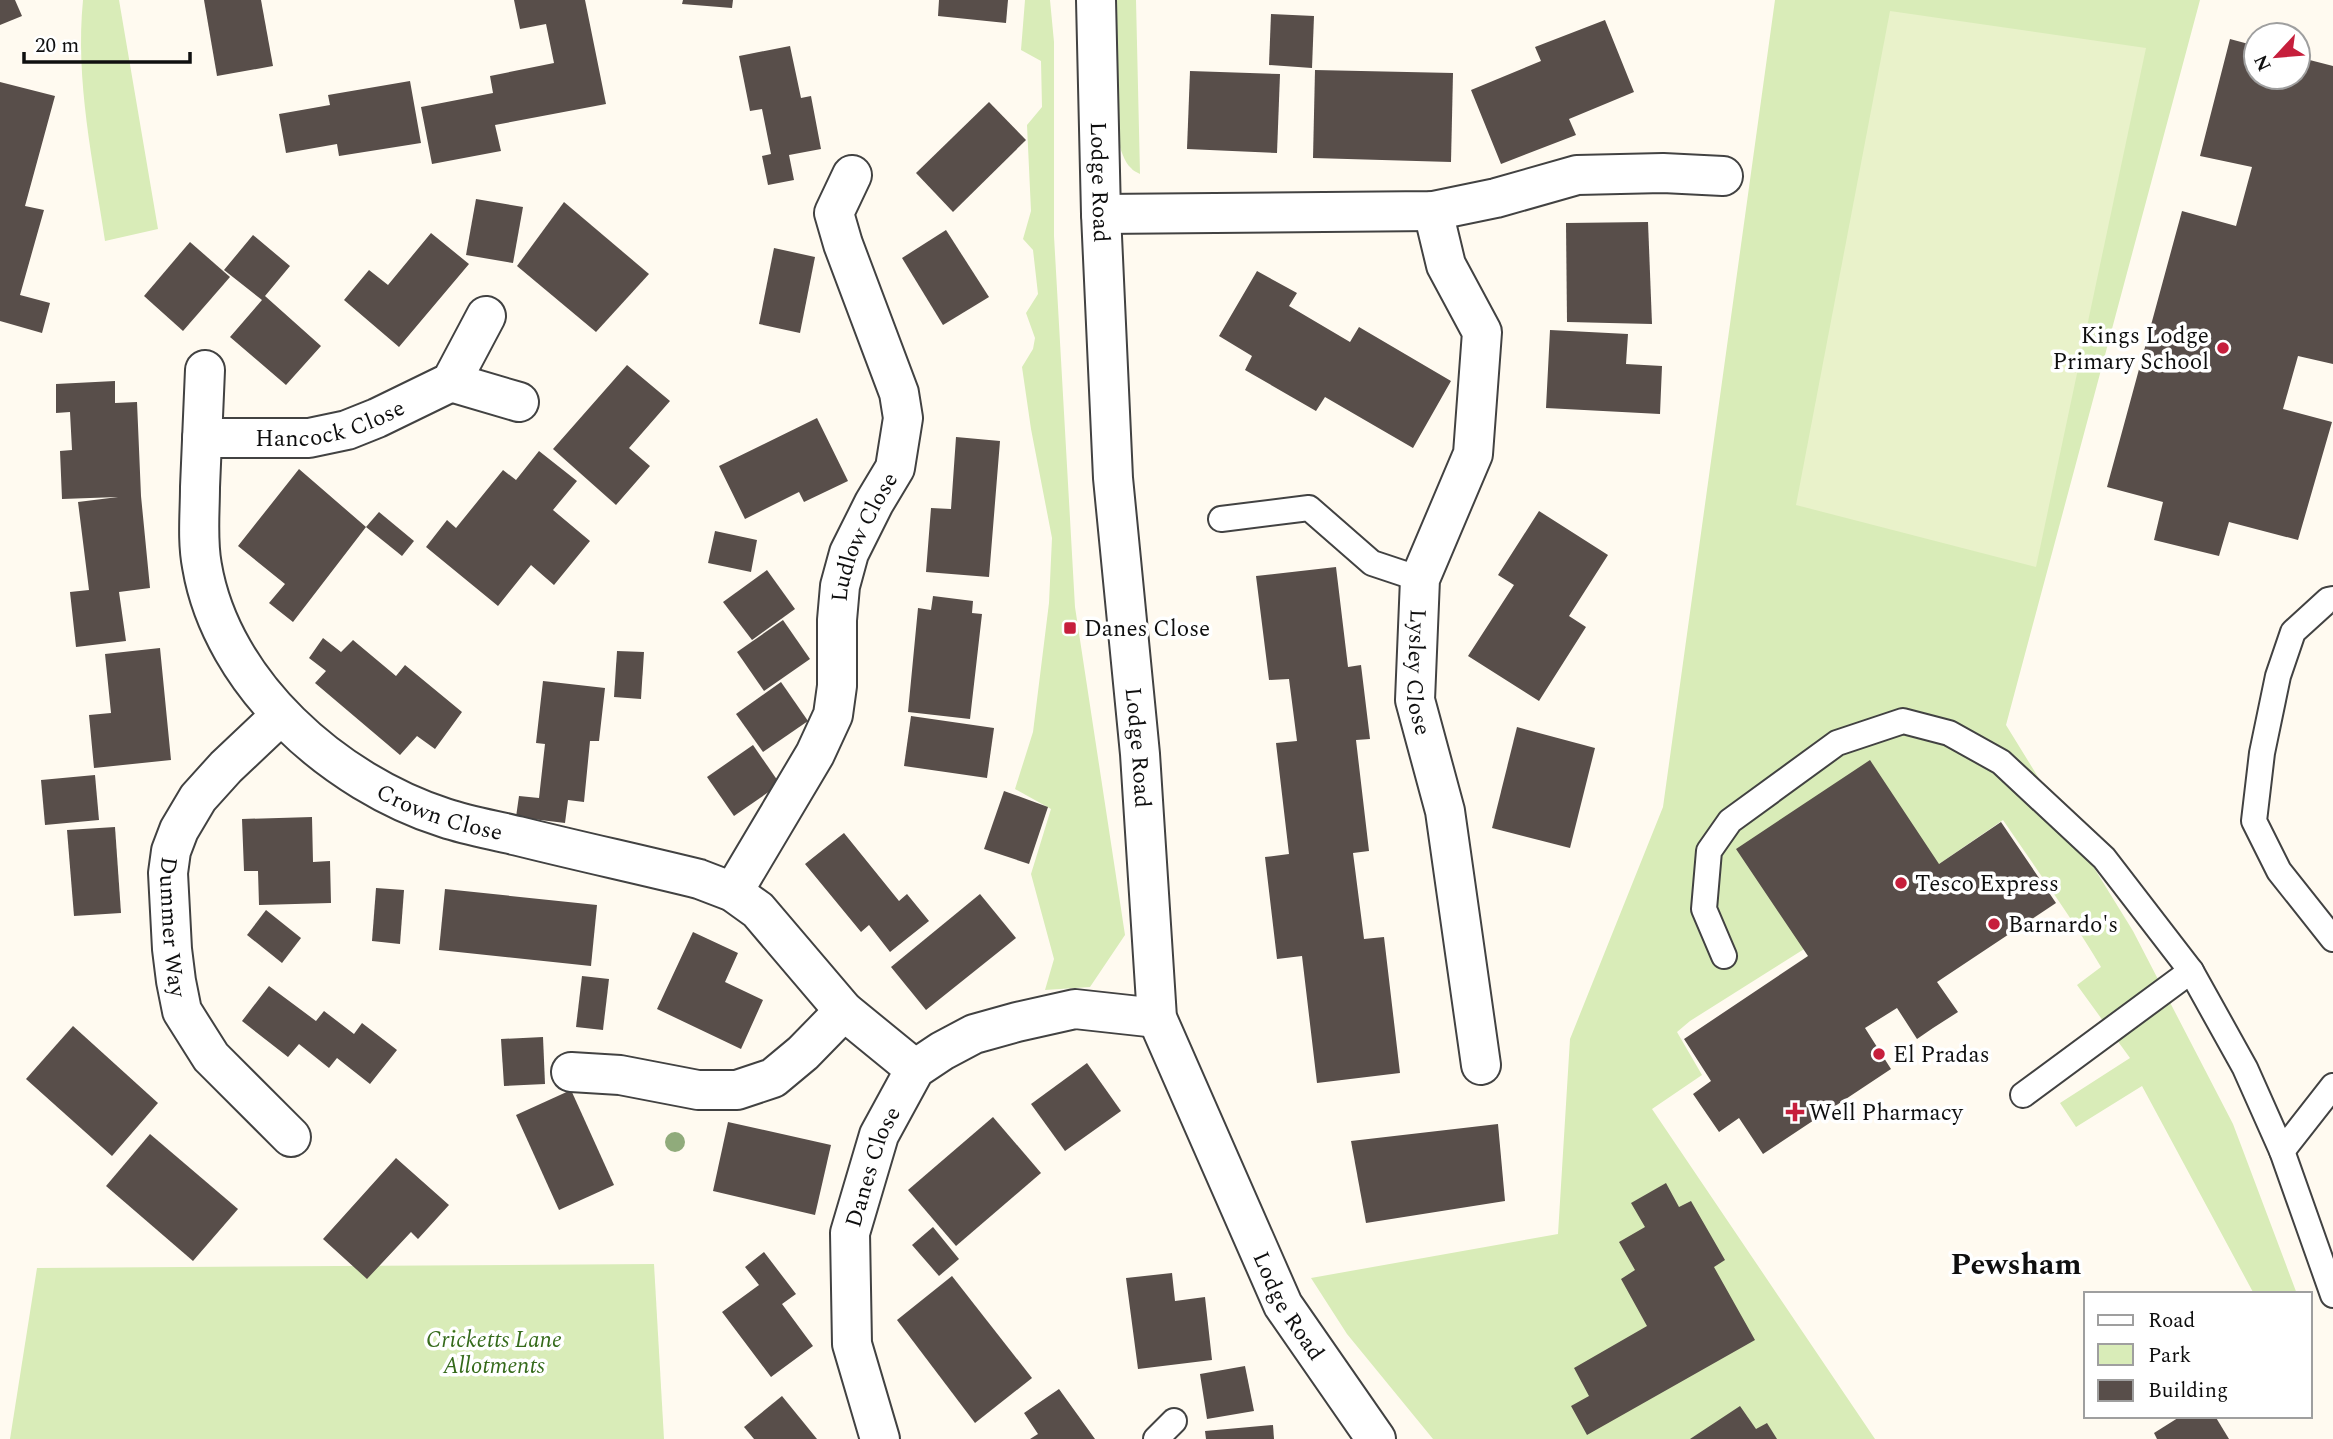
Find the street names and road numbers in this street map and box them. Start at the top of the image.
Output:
street label: Lodge Road [1080,121,1118,243]
street label: Hancock Close [255,391,411,457]
street label: Ludlow Close [823,466,908,603]
street label: Lysley Close [1396,608,1440,739]
street label: Lodge Road [1115,686,1159,809]
street label: Crown Close [370,775,506,851]
street label: Dummer Way [149,854,195,1001]
street label: Danes Close [837,1100,910,1232]
street label: Lodge Road [1243,1246,1333,1368]

